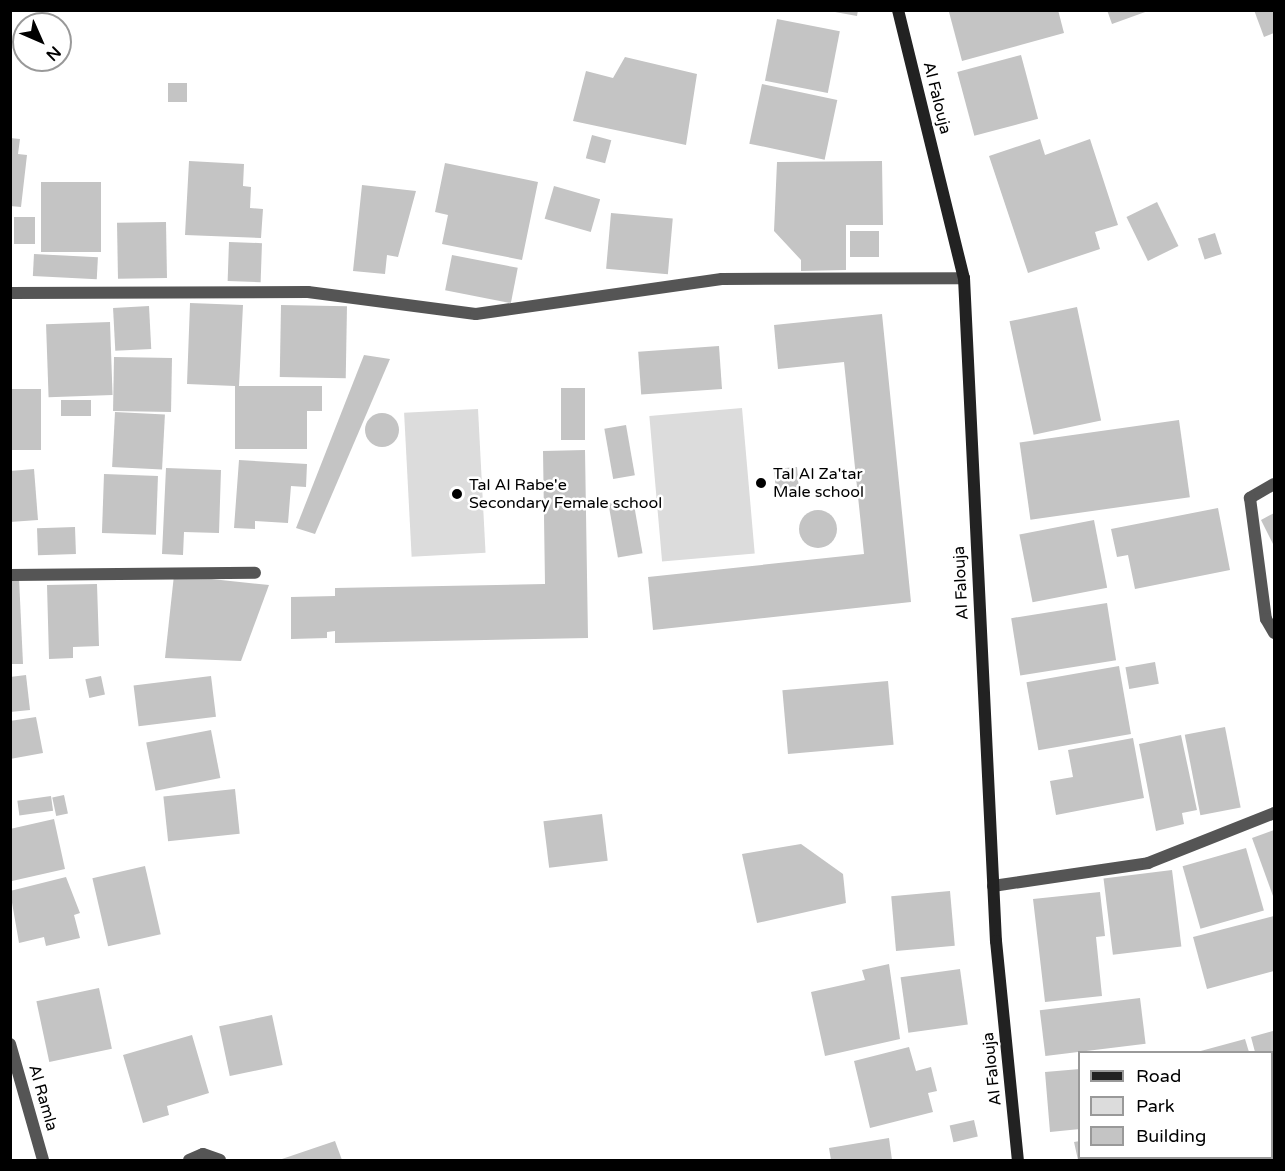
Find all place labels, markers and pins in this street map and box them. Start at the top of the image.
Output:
place label: Tal Al Za'tar Male school [773,464,864,502]
place label: Tal Al Rabe'e Secondary Female school [469,475,662,513]
marker: Tal Al Za'tar Male school [754,476,768,490]
marker: Tal Al Rabe'e Secondary Female school [450,487,464,501]

